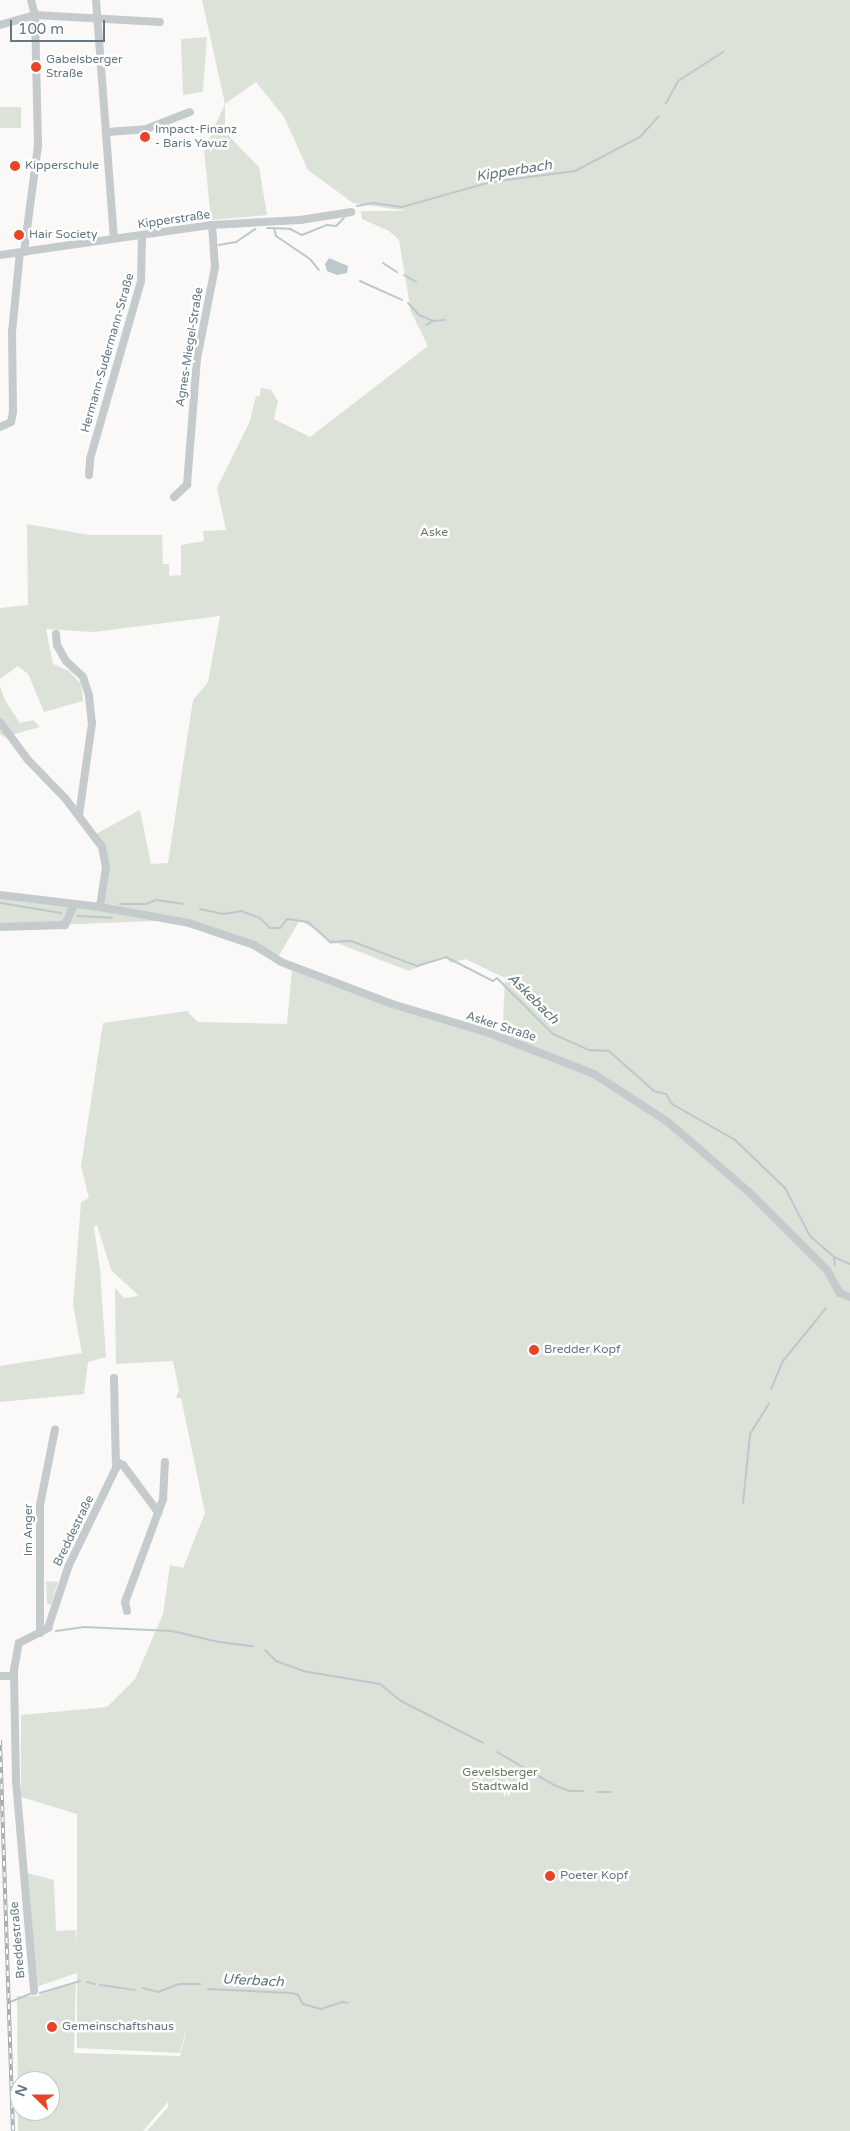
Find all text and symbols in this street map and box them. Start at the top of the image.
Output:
scale bar [12,10,108,42]
text: 100 m [18,20,64,38]
place label: Gabelsberger Straße [46,53,123,81]
marker: Gabelsberger Straße [30,61,42,73]
place label: Impact-Finanz - Baris Yavuz [155,123,237,151]
marker: Impact-Finanz - Baris Yavuz [139,131,151,143]
water label: Kipperbach [475,157,553,185]
place label: Kipperschule [25,159,99,173]
marker: Kipperschule [9,160,21,172]
street label: Kipperstraße [137,208,211,232]
place label: Hair Society [29,228,97,242]
marker: Hair Society [13,229,25,241]
street label: Hermann-Sudermann-Straße [78,272,138,434]
street label: Agnes-Miegel-Straße [173,286,207,408]
park label: Aske [420,526,448,540]
water label: Askebach [504,970,562,1028]
street label: Asker Straße [464,1009,538,1045]
place label: Bredder Kopf [544,1343,621,1357]
marker: Bredder Kopf [528,1344,540,1356]
street label: Breddestraße [51,1493,97,1569]
street label: Im Anger [22,1504,36,1556]
park label: Gevelsberger Stadtwald [462,1766,538,1794]
place label: Poeter Kopf [560,1869,628,1883]
marker: Poeter Kopf [544,1870,556,1882]
street label: Breddestraße [7,1901,29,1979]
water label: Uferbach [222,1971,284,1991]
place label: Gemeinschaftshaus [62,2020,174,2034]
marker: Gemeinschaftshaus [46,2021,58,2033]
north arrow [10,2071,60,2121]
text: N [12,2082,32,2099]

